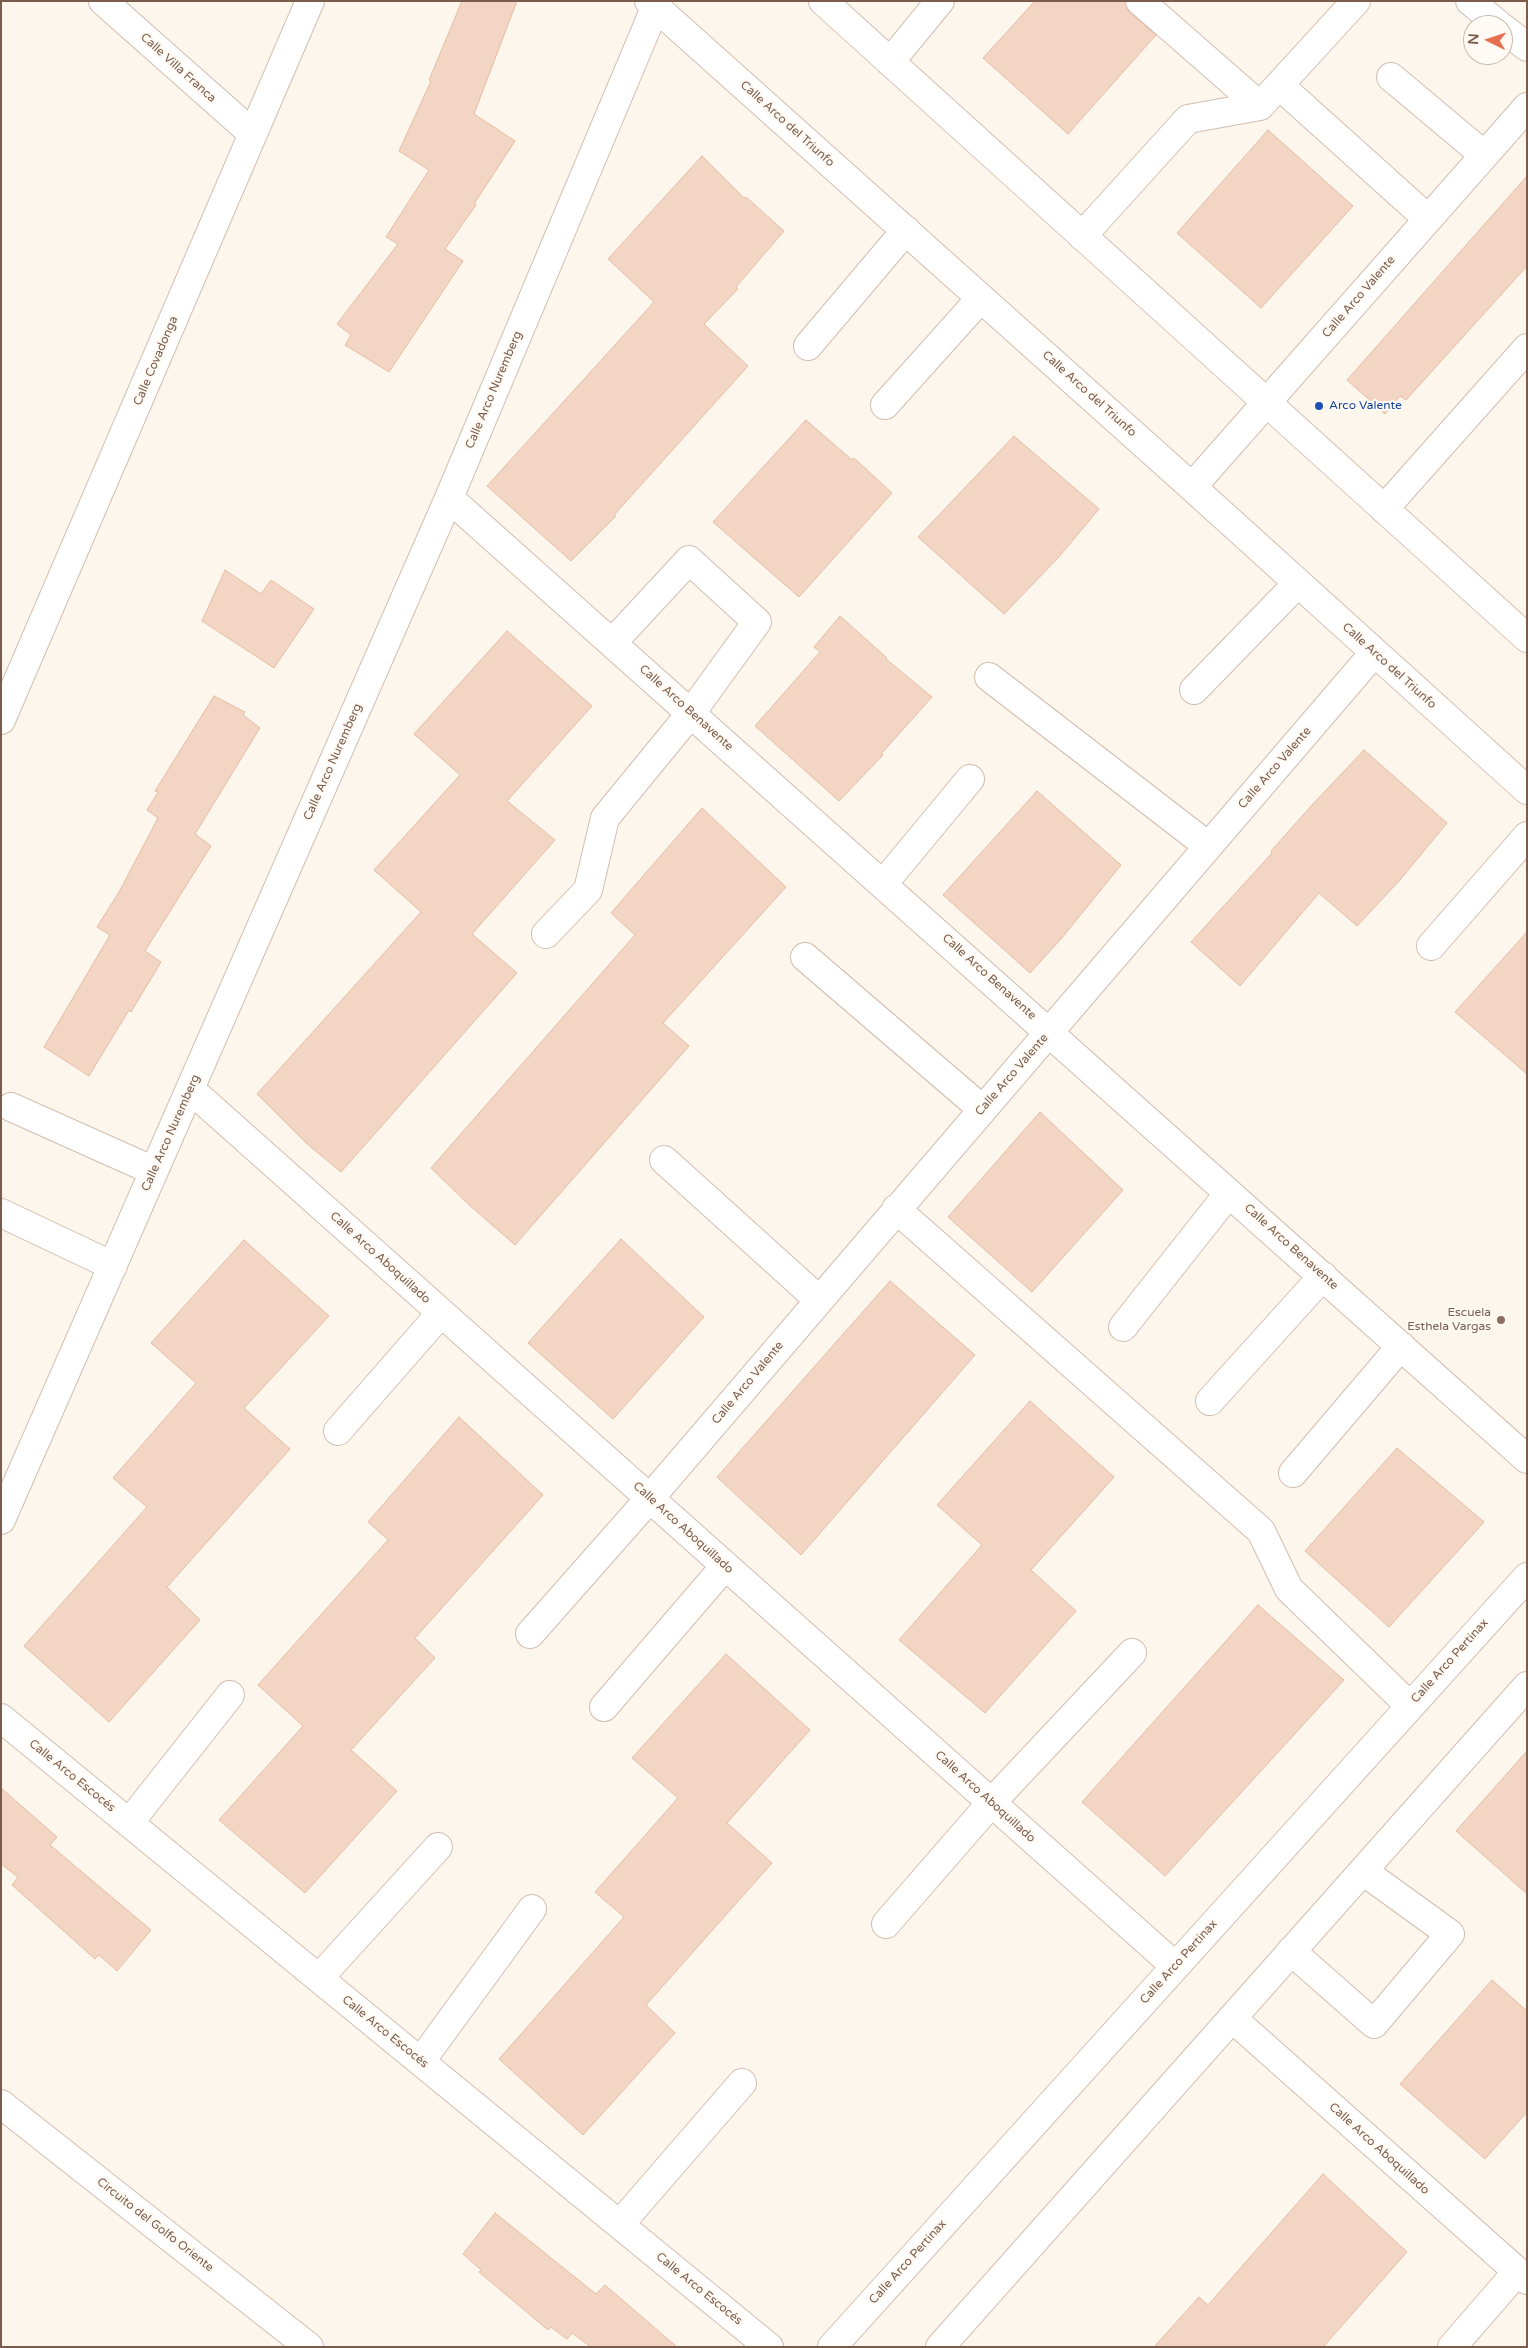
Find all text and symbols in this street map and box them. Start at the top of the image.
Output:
north arrow [1463,15,1513,65]
street label: Calle Villa Franca [137,30,219,106]
text: N [1465,33,1482,45]
street label: Calle Arco del Triunfo [737,78,837,170]
street label: Calle Arco Valente [1320,253,1398,341]
street label: Calle Covadonga [131,314,181,408]
street label: Calle Arco Nuremberg [463,329,525,451]
street label: Calle Arco del Triunfo [1039,348,1139,440]
place label: Arco Valente [1329,399,1402,413]
marker: Arco Valente [1313,400,1325,412]
street label: Calle Arco del Triunfo [1339,620,1439,712]
street label: Calle Arco Benavente [636,662,736,754]
street label: Calle Arco Nuremberg [301,701,365,823]
street label: Calle Arco Valente [1236,724,1314,812]
street label: Calle Arco Benavente [939,931,1039,1023]
street label: Calle Arco Valente [973,1031,1051,1119]
street label: Calle Arco Nuremberg [139,1072,203,1194]
street label: Calle Arco Benavente [1241,1201,1341,1293]
street label: Calle Arco Aboquillado [327,1209,433,1307]
place label: Escuela Esthela Vargas [1407,1306,1491,1334]
marker: Escuela Esthela Vargas [1495,1314,1507,1326]
street label: Calle Arco Valente [709,1339,787,1427]
street label: Calle Arco Aboquillado [630,1479,736,1577]
street label: Calle Arco Pertinax [1408,1616,1492,1706]
street label: Calle Arco Escocés [26,1737,118,1815]
street label: Calle Arco Aboquillado [932,1748,1038,1846]
street label: Calle Arco Pertinax [1137,1917,1221,2007]
street label: Calle Arco Escocés [339,1993,431,2071]
street label: Calle Arco Aboquillado [1326,2100,1432,2198]
street label: Circuito del Golfo Oriente [94,2175,216,2275]
street label: Calle Arco Pertinax [866,2217,950,2307]
street label: Calle Arco Escocés [653,2250,745,2328]

